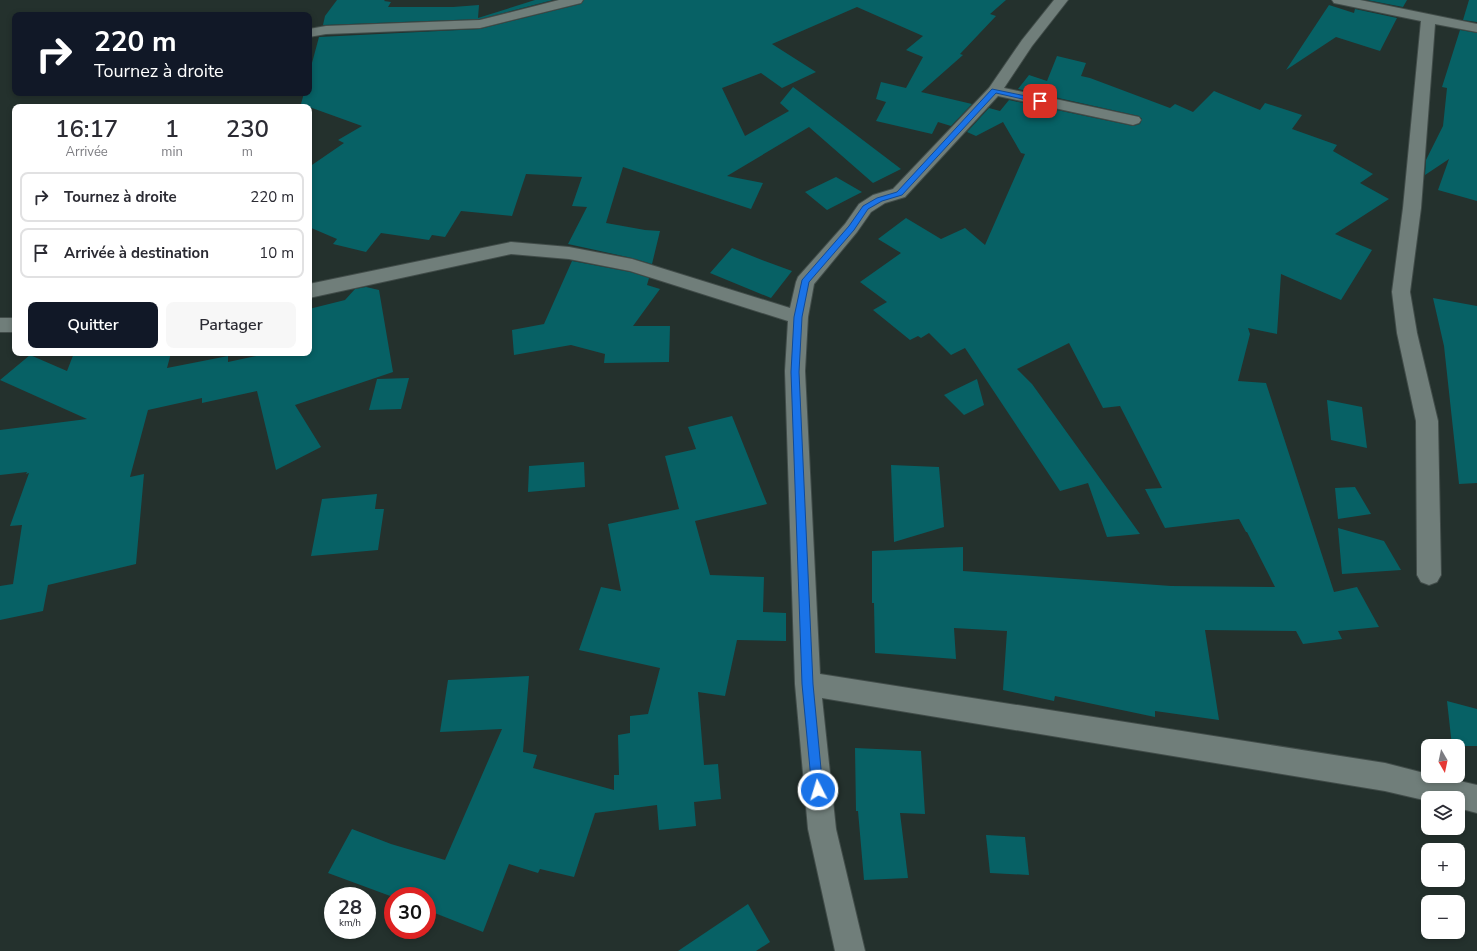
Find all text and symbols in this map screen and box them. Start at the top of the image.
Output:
text: 220 m [94,23,177,61]
icon: right [28,28,80,80]
text: Tournez à droite [94,59,224,83]
pin [1023,84,1057,118]
icon: arrive [1029,90,1051,112]
text: 16:17 [55,113,118,145]
text: 1 [165,113,179,145]
text: 230 [226,113,269,145]
text: Arrivée [66,143,108,161]
text: min [161,143,183,161]
text: m [242,143,253,161]
icon: right [30,186,52,208]
text: Tournez à droite [64,187,177,207]
text: 220 m [250,187,294,207]
icon: arrive [30,242,52,264]
text: Arrivée à destination [64,243,209,263]
text: 10 m [259,243,294,263]
button: Quitter [28,302,158,348]
button: Partager [166,302,296,348]
north arrow [1421,739,1465,783]
map controls [1421,739,1465,939]
position arrow [797,769,839,811]
button: layers [1421,791,1465,835]
button: + [1421,843,1465,887]
speed limit sign: 30 [384,887,436,939]
text: 28 [338,894,362,921]
button: − [1421,895,1465,939]
text: km/h [339,916,361,930]

